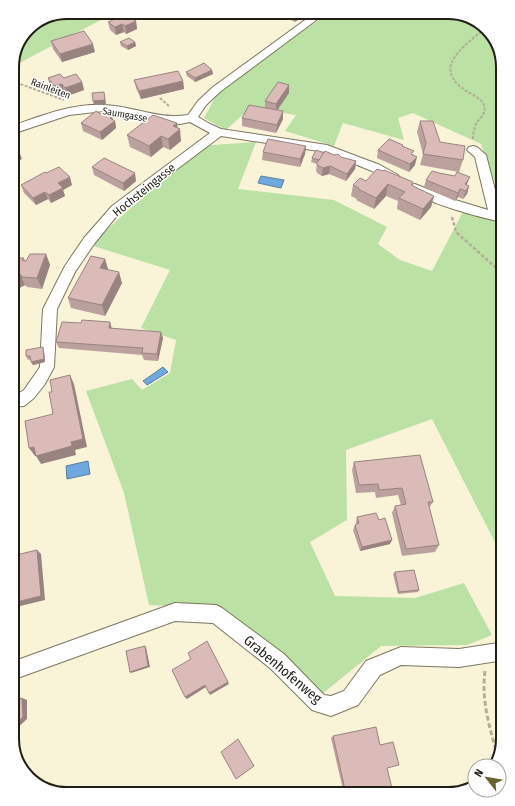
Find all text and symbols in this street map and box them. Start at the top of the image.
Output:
street label: Rainleiten [29,76,72,102]
street label: Saumgasse [101,105,148,125]
street label: Hochsteingasse [110,160,178,219]
street label: Grabenhofenweg [240,632,326,707]
north arrow [467,758,507,798]
text: N [472,767,486,779]

